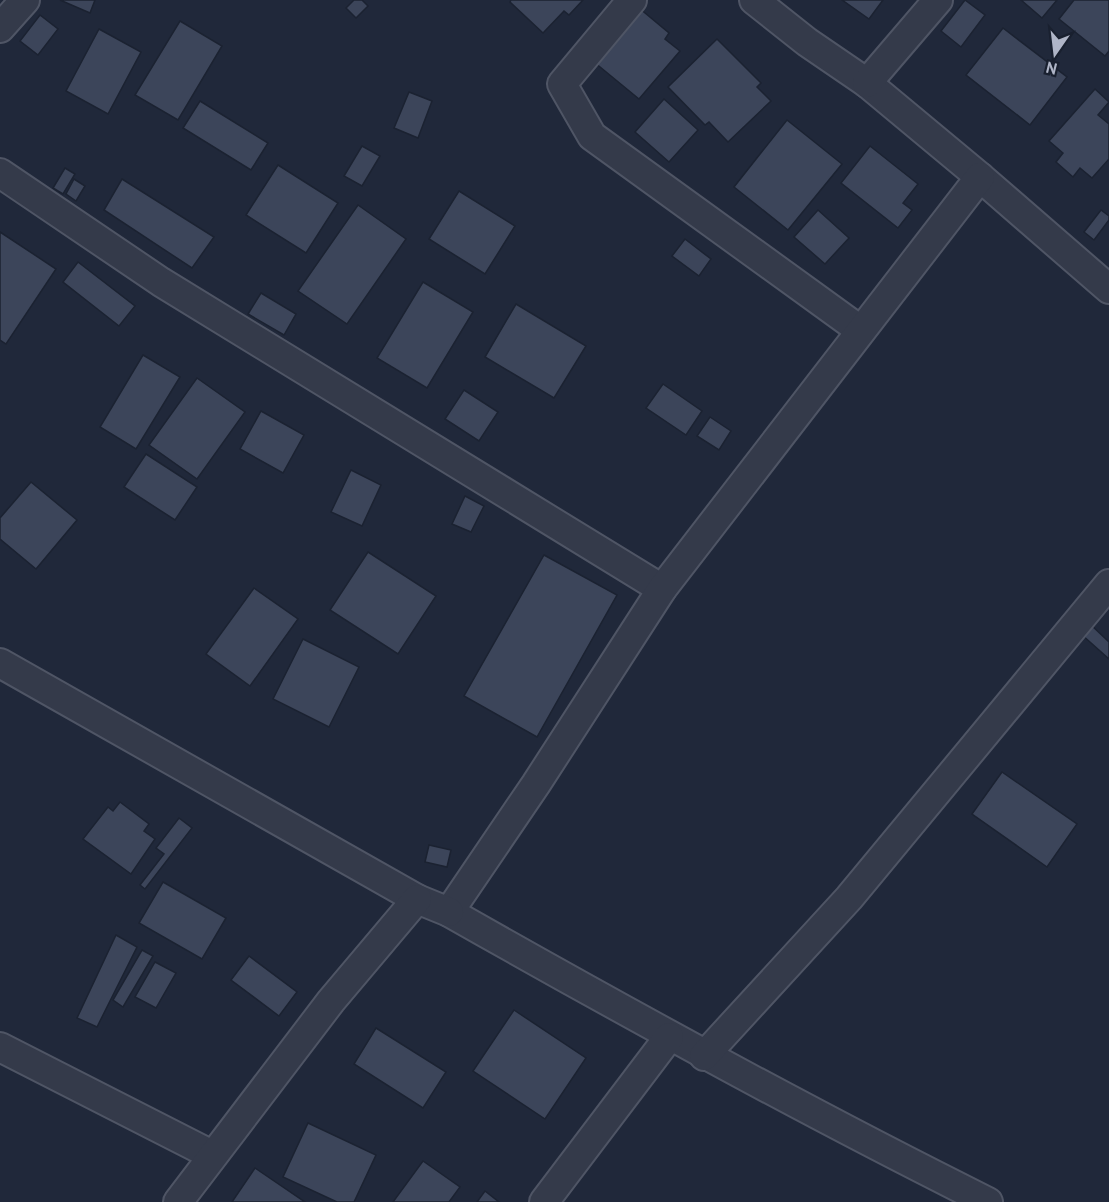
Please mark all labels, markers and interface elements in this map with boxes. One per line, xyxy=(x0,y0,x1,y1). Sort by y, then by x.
north arrow xyxy=(1025,24,1085,84)
text: N xyxy=(1044,58,1059,80)

